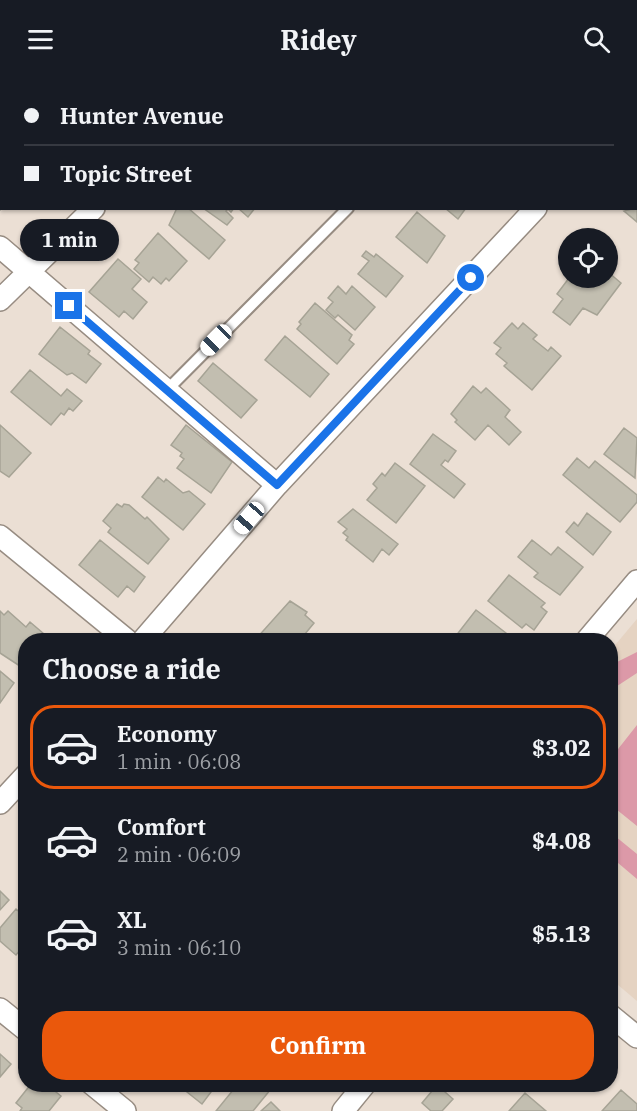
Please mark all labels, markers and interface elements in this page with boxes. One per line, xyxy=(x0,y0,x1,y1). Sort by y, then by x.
text: Ridey xyxy=(280,22,357,57)
icon: menu xyxy=(24,23,57,56)
icon: search xyxy=(580,23,613,56)
text: Hunter Avenue xyxy=(60,101,224,130)
text: Topic Street xyxy=(60,159,192,188)
callout: 1 min xyxy=(20,219,118,261)
text: 1 min xyxy=(42,226,98,253)
map controls xyxy=(558,228,618,288)
button: locate xyxy=(558,228,618,288)
route start xyxy=(457,264,484,291)
route end xyxy=(55,292,82,319)
car xyxy=(197,321,235,359)
car xyxy=(230,499,268,537)
text: Choose a ride xyxy=(42,651,221,686)
text: Economy xyxy=(117,719,217,748)
icon: car xyxy=(45,720,99,774)
text: $3.02 xyxy=(532,733,591,762)
text: 1 min · 06:08 xyxy=(117,748,241,775)
text: Comfort xyxy=(117,812,206,841)
icon: car xyxy=(45,813,99,867)
text: $4.08 xyxy=(532,826,591,855)
text: 2 min · 06:09 xyxy=(117,841,241,868)
text: XL xyxy=(117,905,147,934)
icon: car xyxy=(45,906,99,960)
text: $5.13 xyxy=(532,919,591,948)
text: 3 min · 06:10 xyxy=(117,934,241,961)
button: Confirm xyxy=(42,1011,594,1080)

